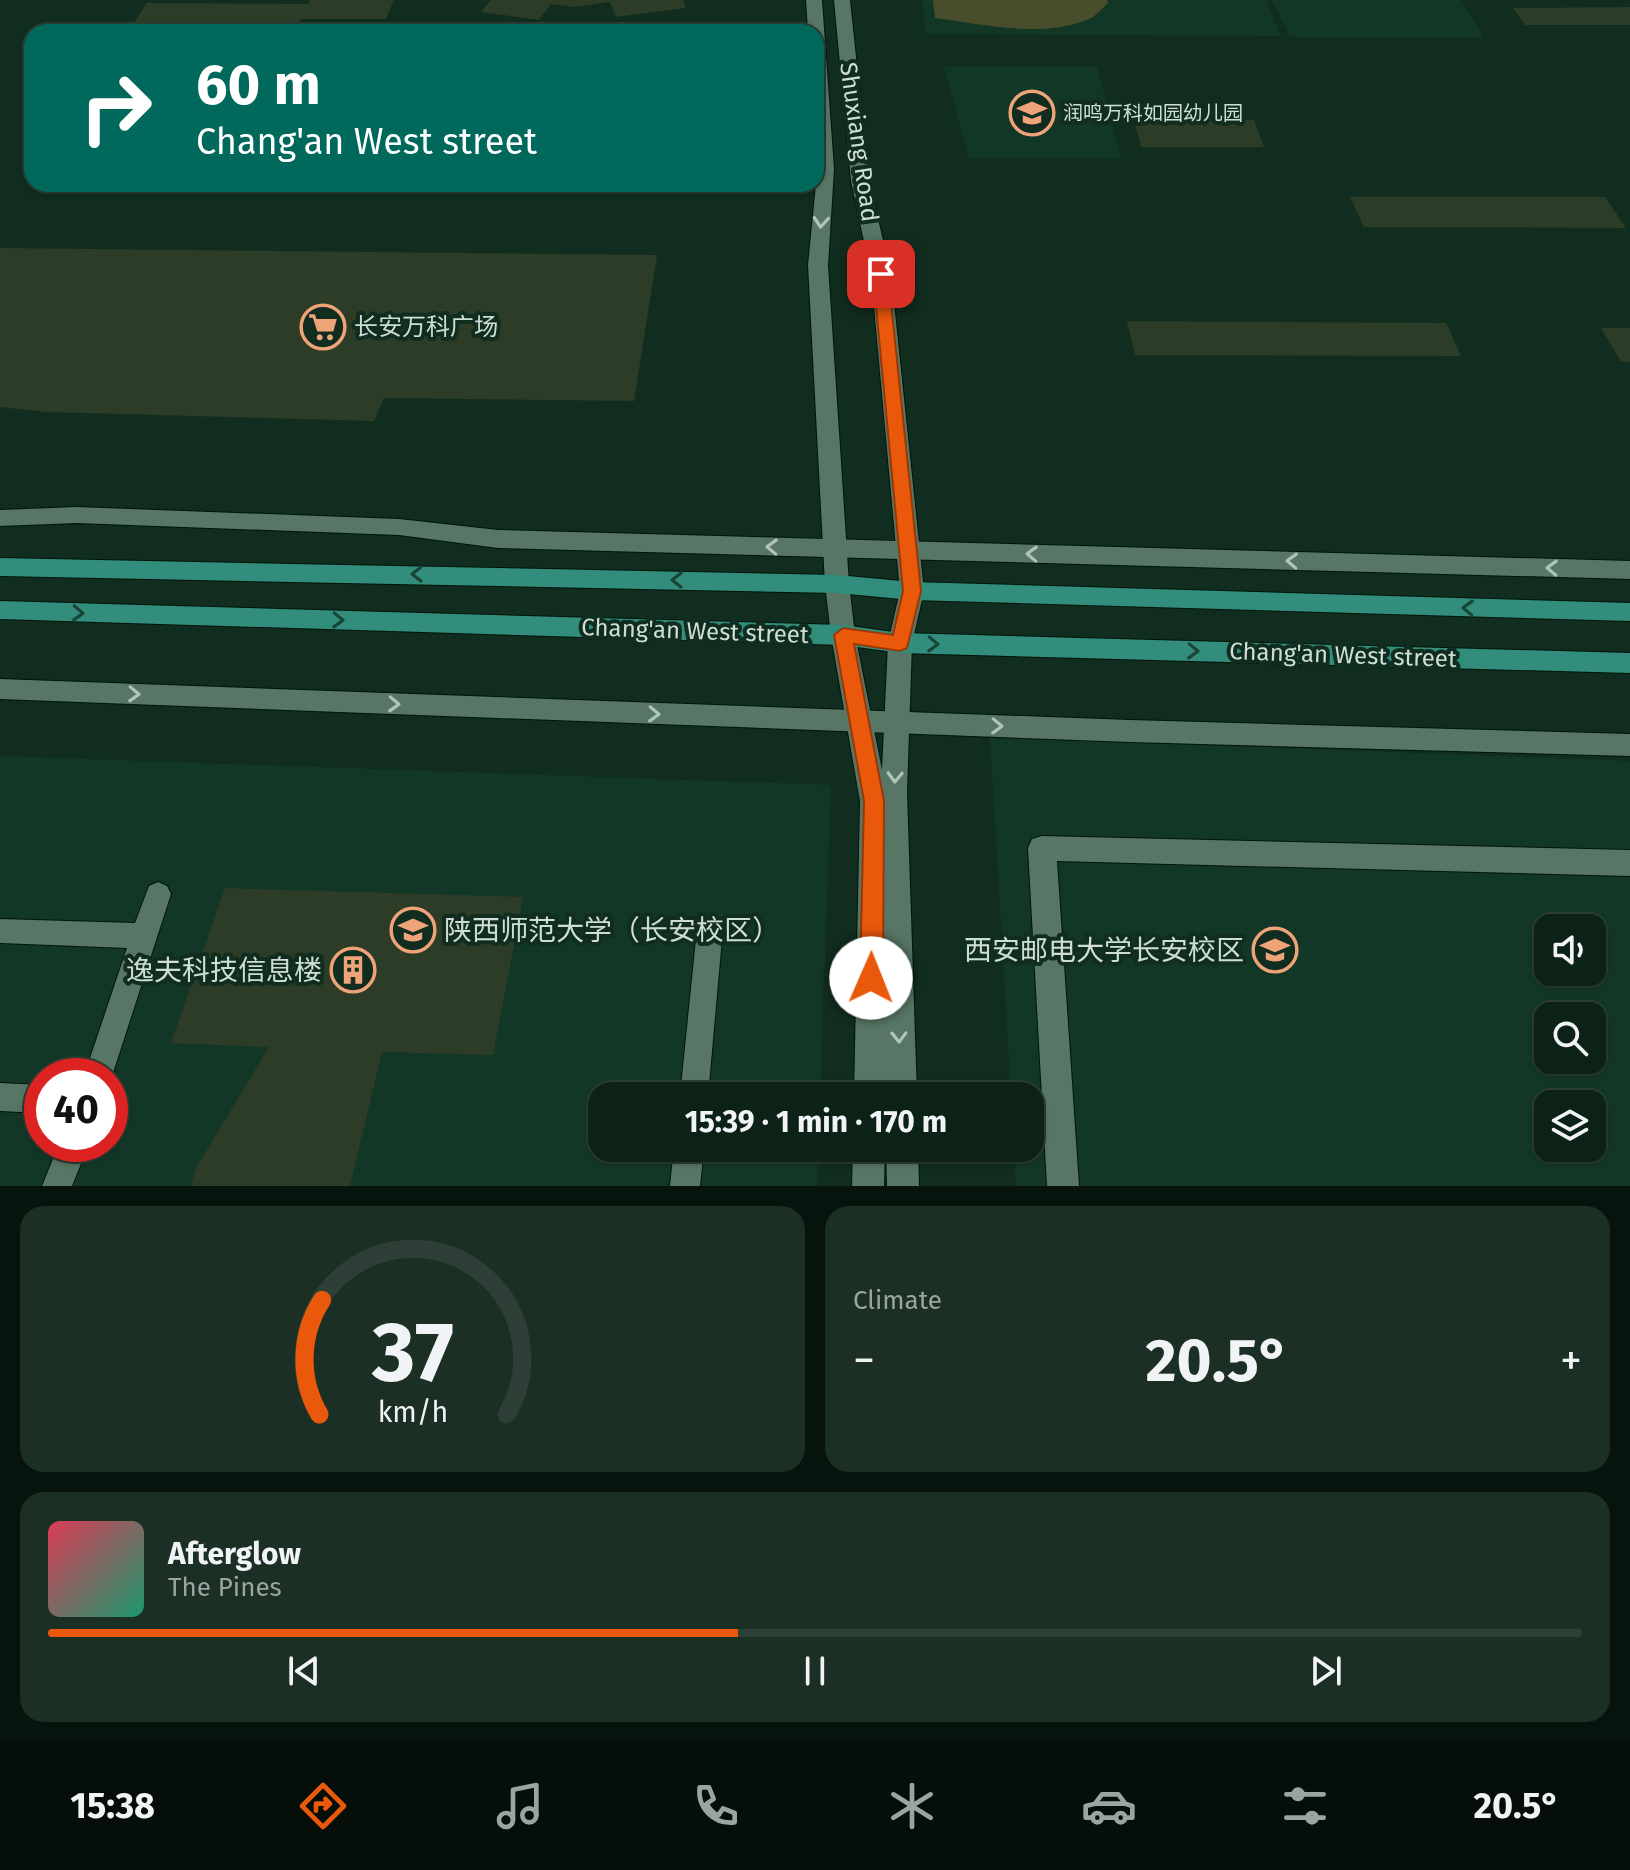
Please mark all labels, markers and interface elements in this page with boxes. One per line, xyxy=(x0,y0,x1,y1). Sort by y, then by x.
text: 60 m xyxy=(196,52,321,119)
icon: right xyxy=(64,56,168,160)
street label: Shuxiang Road xyxy=(834,60,884,224)
school or university icon: 润鸣万科如园幼儿园 xyxy=(1008,89,1056,137)
place label: 润鸣万科如园幼儿园 xyxy=(1063,101,1243,125)
text: Chang'an West street xyxy=(196,120,537,164)
one-way arrow xyxy=(813,216,830,229)
pin xyxy=(847,240,915,308)
icon: arrive xyxy=(859,252,903,296)
supermarket icon: 长安万科广场 xyxy=(299,303,347,351)
place label: 长安万科广场 xyxy=(354,313,498,341)
one-way arrow xyxy=(765,539,778,556)
one-way arrow xyxy=(1025,545,1038,563)
one-way arrow xyxy=(1285,552,1298,569)
one-way arrow xyxy=(1545,559,1558,576)
one-way arrow xyxy=(410,565,423,582)
one-way arrow xyxy=(670,572,683,589)
one-way arrow xyxy=(1461,599,1474,616)
one-way arrow xyxy=(72,604,85,621)
one-way arrow xyxy=(332,612,345,629)
street label: Chang'an West street xyxy=(581,613,809,649)
one-way arrow xyxy=(927,635,940,653)
street label: Chang'an West street xyxy=(1229,637,1457,673)
one-way arrow xyxy=(1187,643,1200,660)
one-way arrow xyxy=(128,686,141,703)
one-way arrow xyxy=(388,695,401,712)
one-way arrow xyxy=(648,705,661,722)
one-way arrow xyxy=(991,718,1004,735)
one-way arrow xyxy=(886,771,903,784)
school or university icon: 陕西师范大学（长安校区） xyxy=(389,906,437,954)
place label: 陕西师范大学（长安校区） xyxy=(444,914,780,947)
map controls xyxy=(1534,914,1606,1162)
button: sound xyxy=(1534,914,1606,986)
school or university icon: 西安邮电大学长安校区 xyxy=(1251,926,1299,974)
place label: 西安邮电大学长安校区 xyxy=(964,934,1244,967)
position arrow xyxy=(829,936,913,1020)
building icon: 逸夫科技信息楼 xyxy=(329,946,377,994)
place label: 逸夫科技信息楼 xyxy=(126,954,322,987)
button: search xyxy=(1534,1002,1606,1074)
one-way arrow xyxy=(891,1031,908,1044)
speed limit sign: 40 xyxy=(24,1058,128,1162)
button: layers xyxy=(1534,1090,1606,1162)
text: 15:39 · 1 min · 170 m xyxy=(685,1104,947,1140)
text: Climate xyxy=(853,1285,942,1316)
text: 37 xyxy=(371,1303,453,1403)
text: 20.5° xyxy=(1146,1325,1289,1397)
text: − xyxy=(853,1334,875,1387)
text: + xyxy=(1560,1334,1582,1387)
text: km/h xyxy=(377,1395,448,1430)
text: Afterglow xyxy=(168,1536,301,1572)
text: The Pines xyxy=(168,1572,282,1603)
icon: previous xyxy=(282,1649,326,1693)
icon: pause xyxy=(793,1649,837,1693)
icon: next xyxy=(1304,1649,1348,1693)
icon: directions xyxy=(295,1778,351,1834)
icon: music xyxy=(492,1778,548,1834)
icon: phone xyxy=(688,1778,744,1834)
icon: climate xyxy=(884,1778,940,1834)
icon: car xyxy=(1081,1778,1137,1834)
icon: filters xyxy=(1277,1778,1333,1834)
text: 15:38 xyxy=(70,1784,155,1828)
text: 20.5° xyxy=(1473,1784,1560,1828)

